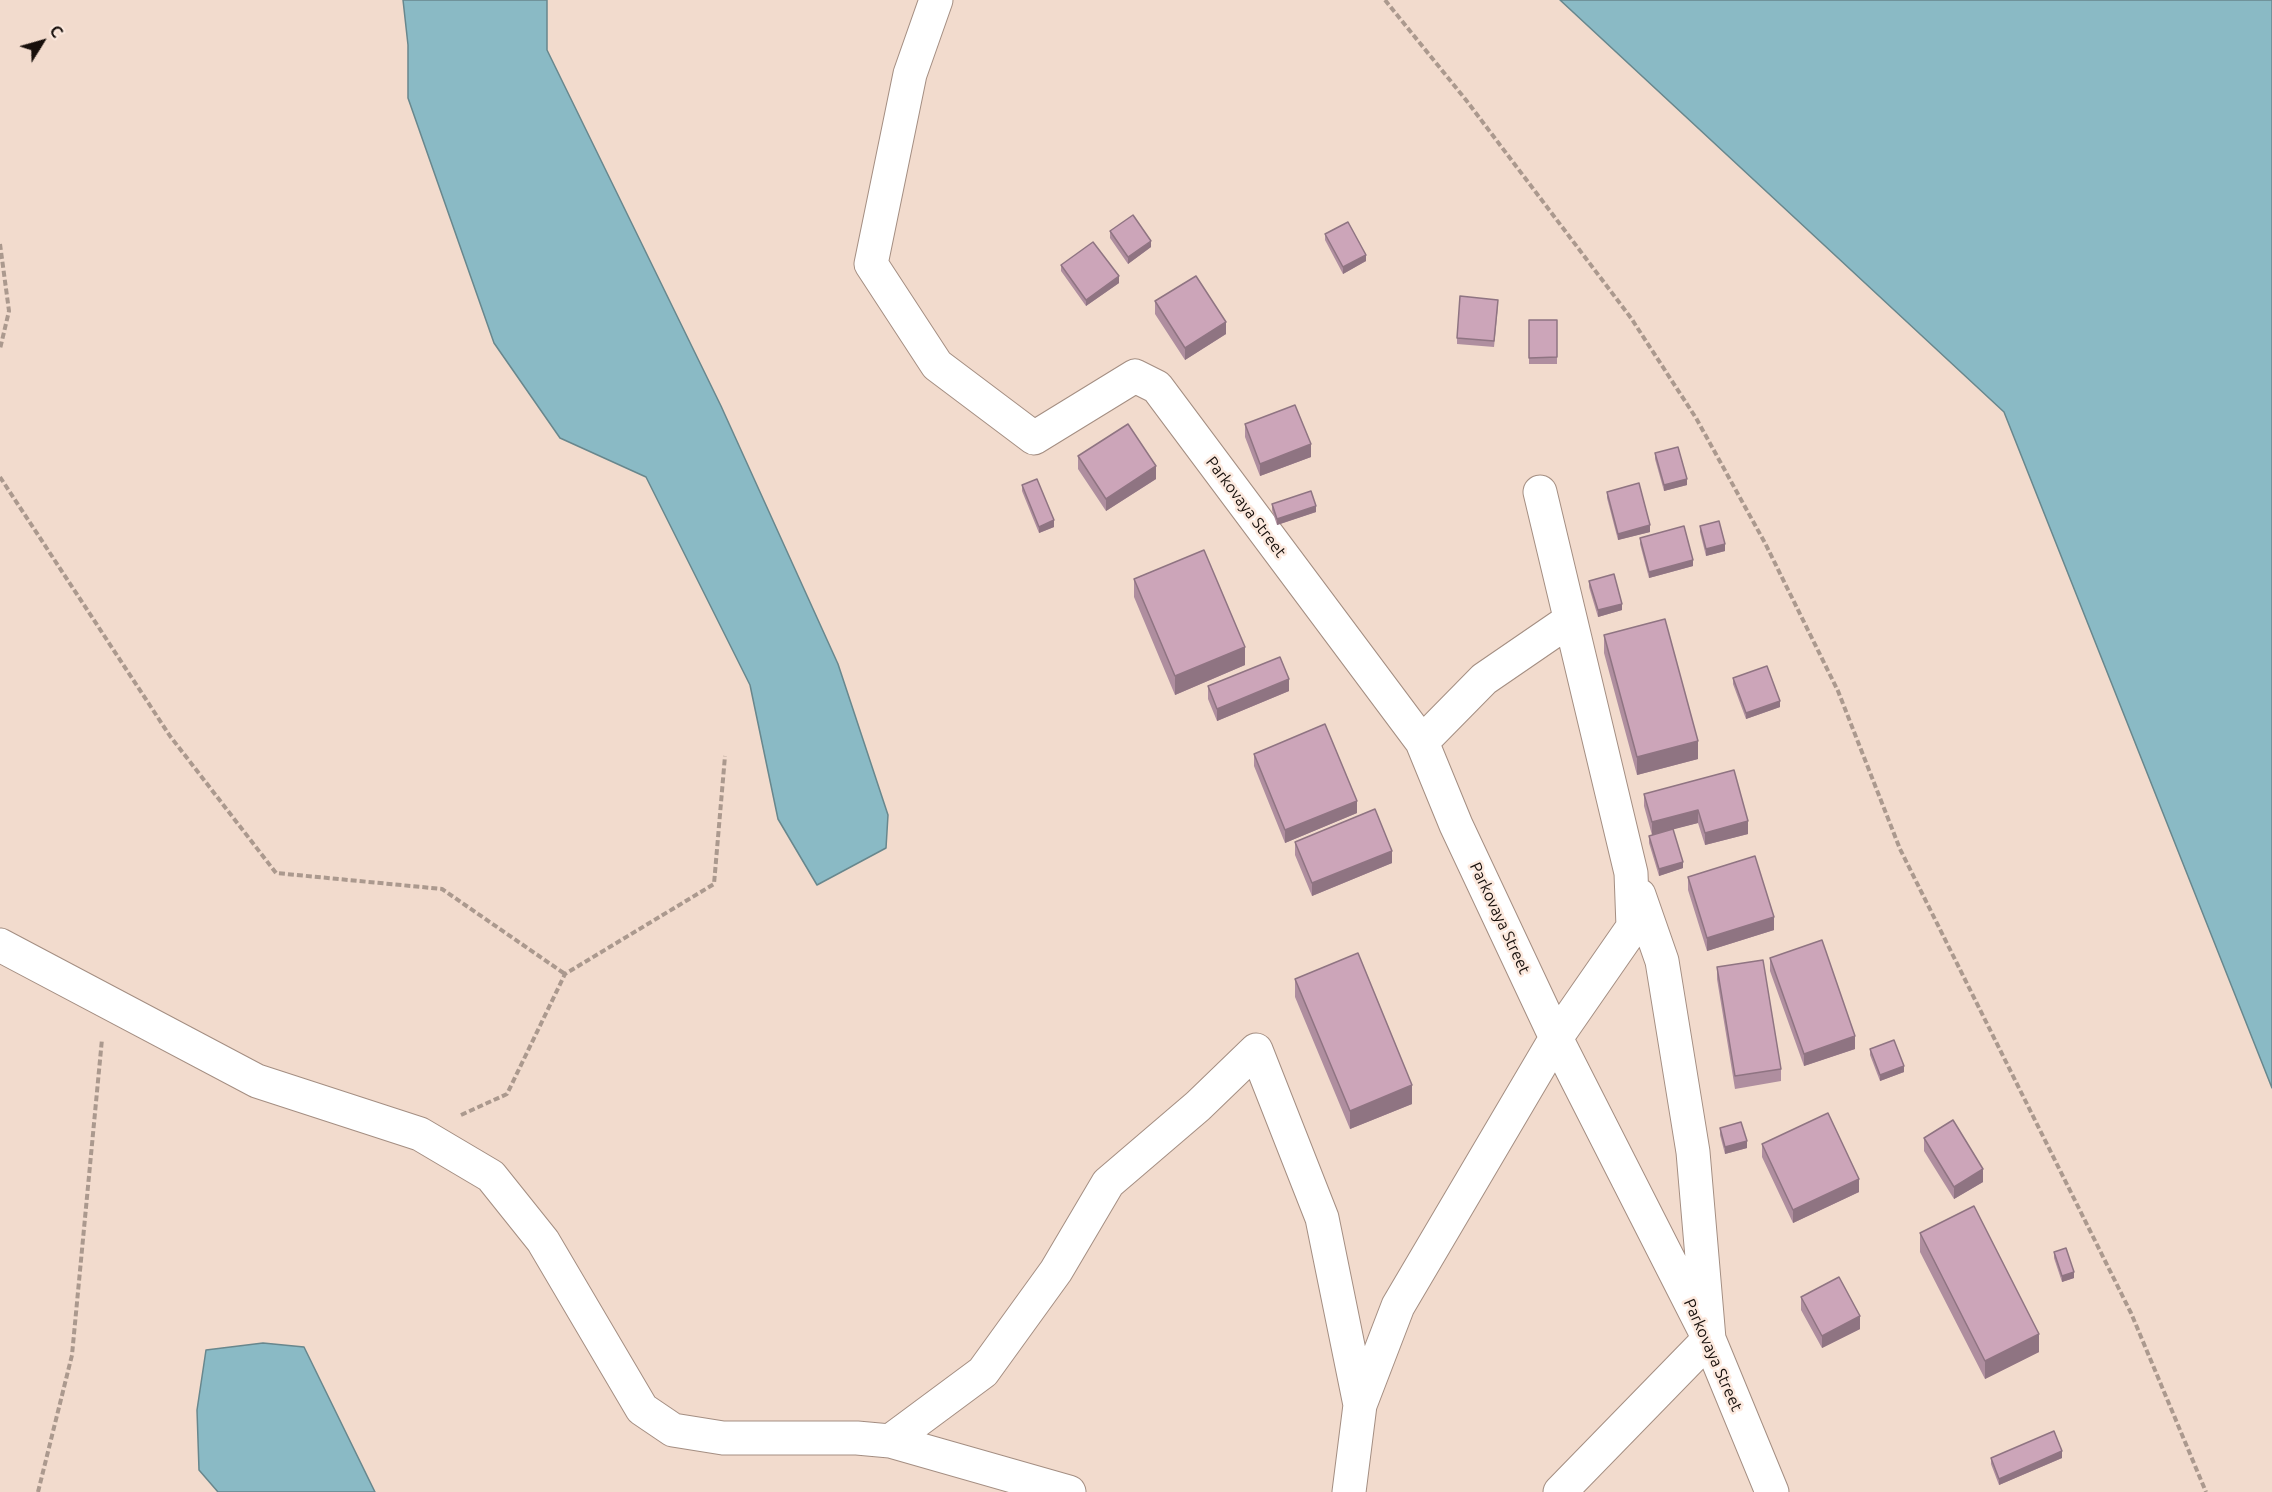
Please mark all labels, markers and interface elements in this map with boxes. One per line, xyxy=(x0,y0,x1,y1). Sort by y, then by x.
north arrow xyxy=(12,12,72,72)
text: С xyxy=(46,22,67,41)
street label: Parkovaya Street xyxy=(1202,453,1290,561)
street label: Parkovaya Street xyxy=(1466,859,1534,977)
street label: Parkovaya Street xyxy=(1680,1296,1746,1414)

